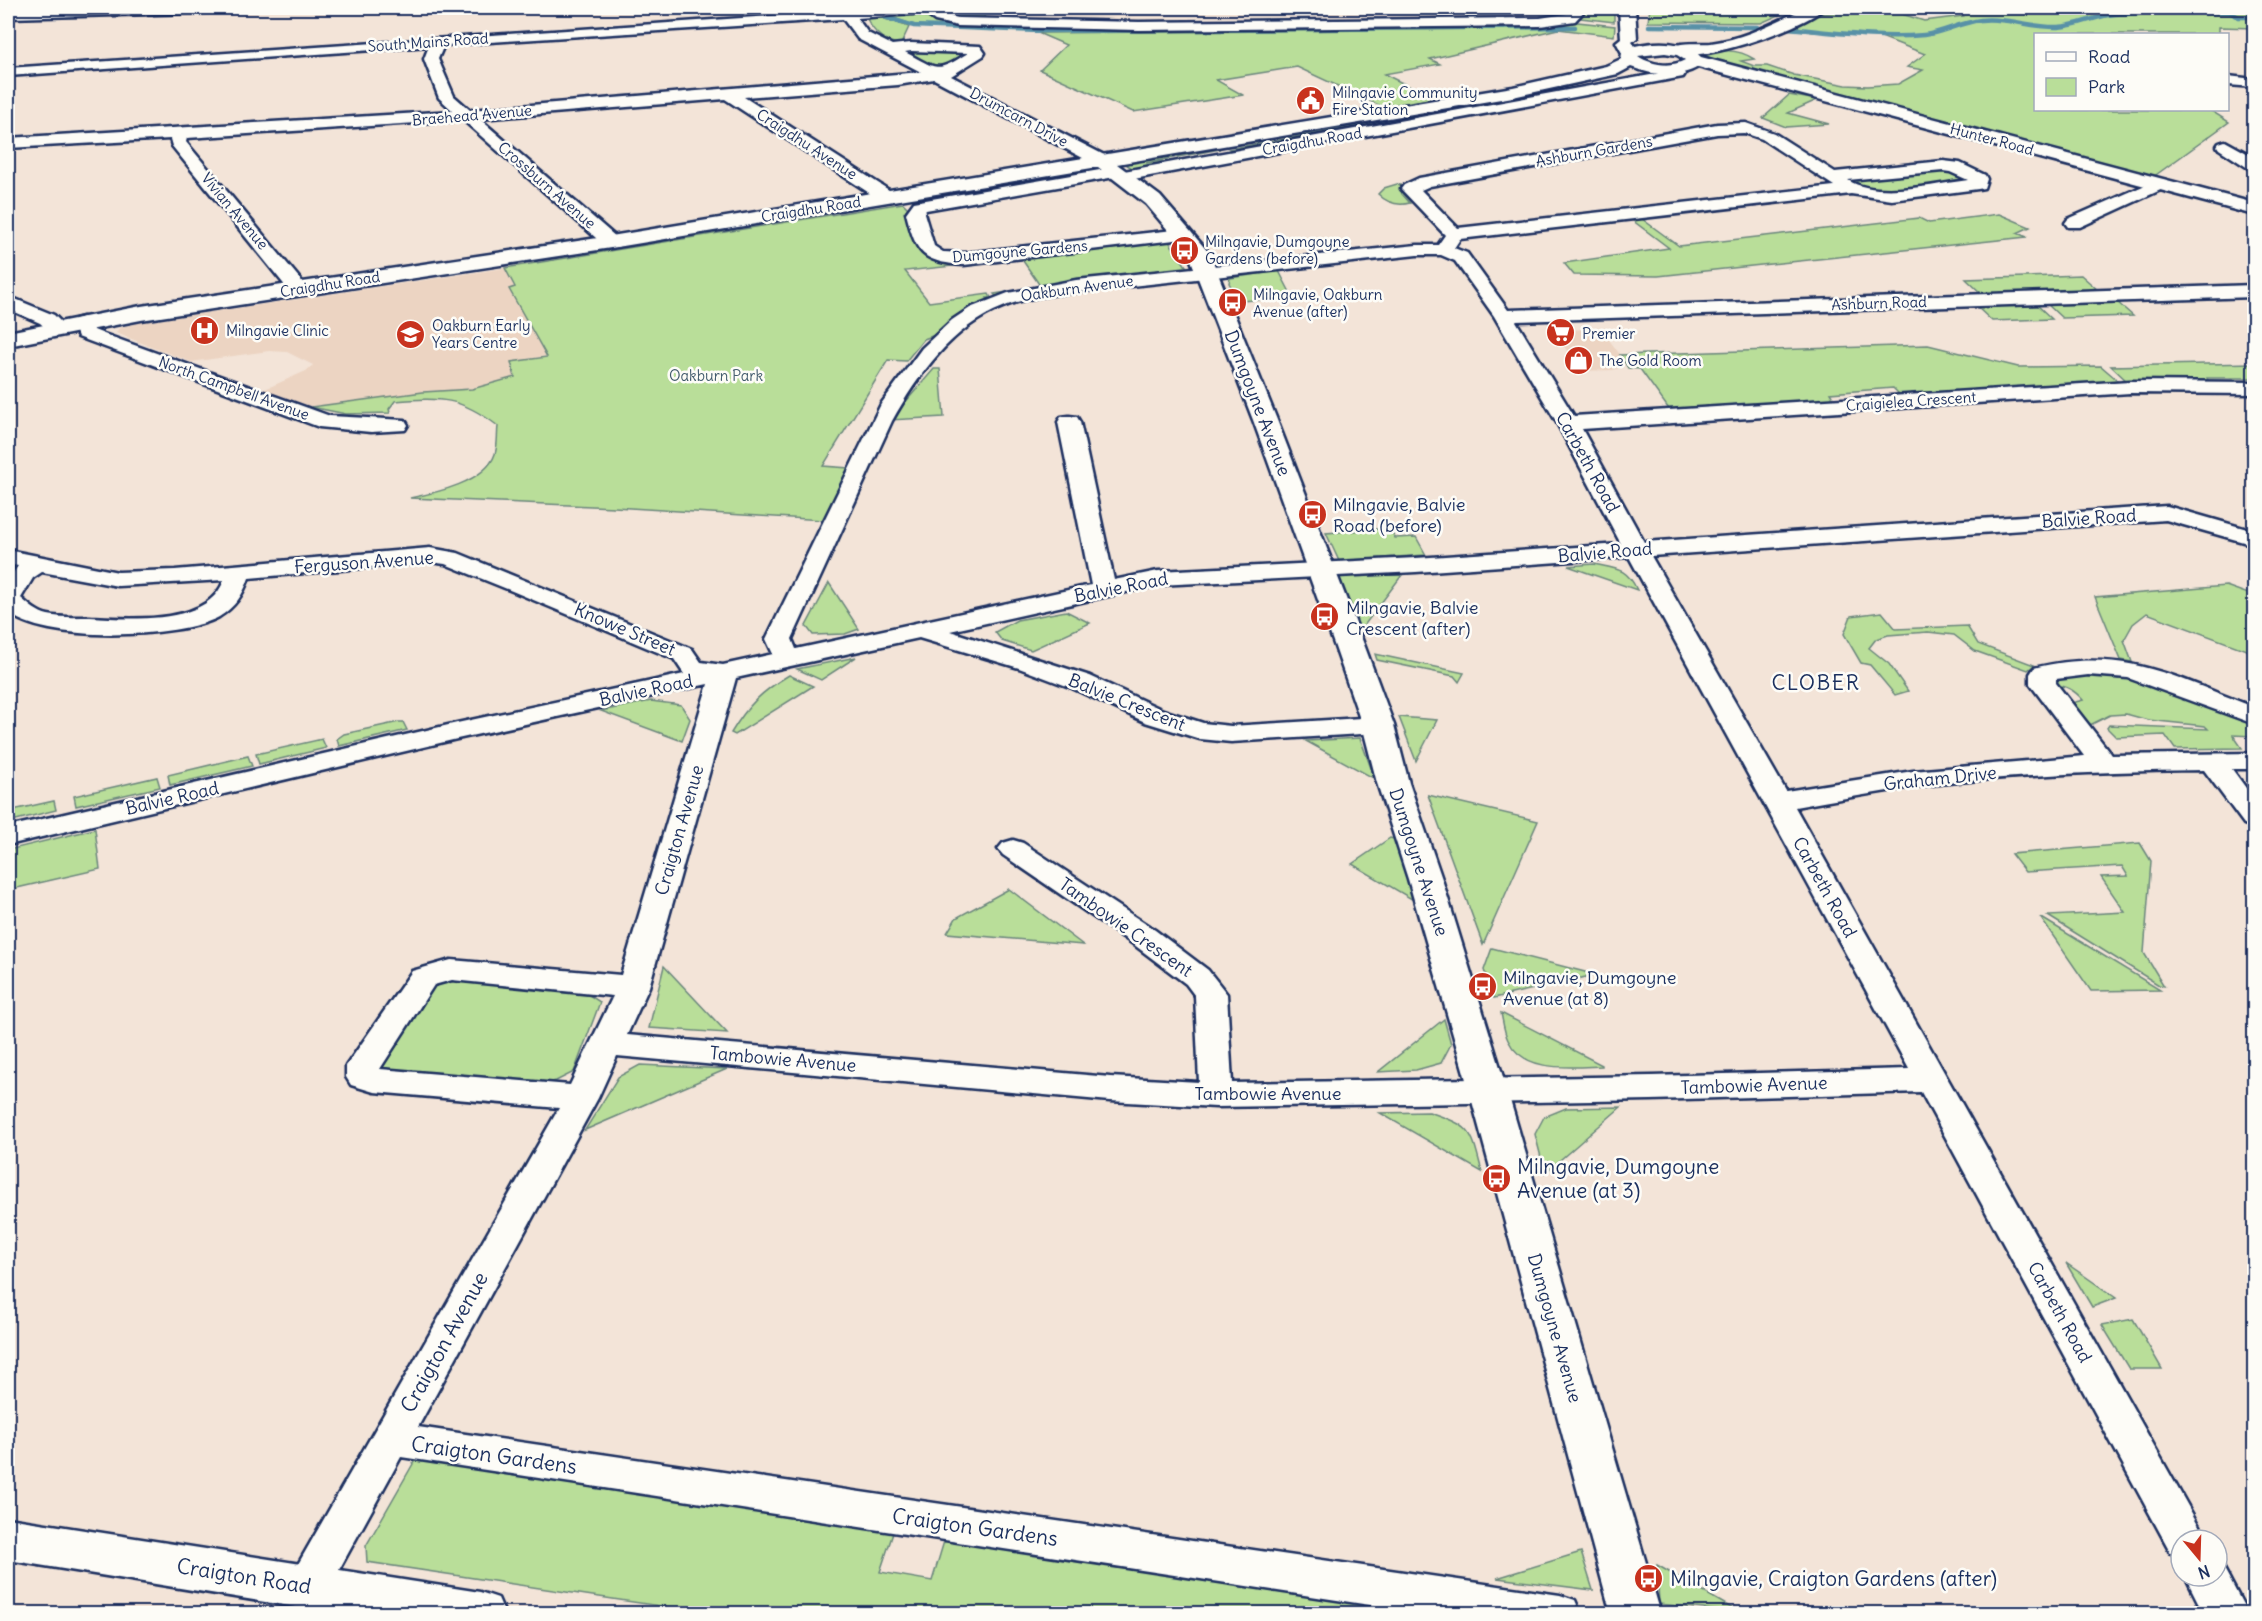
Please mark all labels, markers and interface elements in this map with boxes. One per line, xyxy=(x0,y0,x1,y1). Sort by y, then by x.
street label: South Mains Road xyxy=(367,28,489,56)
legend xyxy=(2034,33,2229,111)
text: Road xyxy=(2088,45,2131,68)
text: Park xyxy=(2088,75,2125,98)
street label: Drumcarn Drive xyxy=(967,83,1071,151)
place label: Milngavie Community Fire Station xyxy=(1332,83,1478,119)
public building icon: Milngavie Community Fire Station xyxy=(1295,85,1327,117)
street label: Braehead Avenue xyxy=(411,100,533,130)
street label: Craigdhu Avenue xyxy=(753,104,861,184)
street label: Hunter Road xyxy=(1948,119,2036,159)
street label: Craigdhu Road xyxy=(1261,123,1364,159)
street label: Ashburn Gardens xyxy=(1534,131,1654,171)
street label: Crossburn Avenue xyxy=(494,137,600,233)
street label: Vivian Avenue xyxy=(197,169,273,253)
street label: Craigdhu Road xyxy=(760,192,863,226)
place label: Milngavie, Dumgoyne Gardens (before) xyxy=(1205,232,1350,268)
bus stop icon: Milngavie, Dumgoyne Gardens (before) xyxy=(1168,234,1200,266)
street label: Dumgoyne Gardens xyxy=(951,236,1089,266)
street label: Craigdhu Road xyxy=(279,267,382,301)
street label: Oakburn Avenue xyxy=(1019,271,1135,305)
place label: Milngavie, Oakburn Avenue (after) xyxy=(1253,285,1383,321)
bus stop icon: Milngavie, Oakburn Avenue (after) xyxy=(1216,287,1248,319)
street label: Ashburn Road xyxy=(1831,292,1927,314)
hospital icon: Milngavie Clinic xyxy=(189,314,221,346)
place label: Oakburn Early Years Centre xyxy=(432,316,530,352)
supermarket icon: Premier xyxy=(1545,317,1577,349)
school or university icon: Oakburn Early Years Centre xyxy=(395,318,427,350)
place label: Milngavie Clinic xyxy=(226,321,329,340)
place label: Premier xyxy=(1582,324,1636,343)
street label: Dumgoyne Avenue xyxy=(1220,327,1296,479)
shop icon: The Gold Room xyxy=(1562,344,1594,376)
place label: The Gold Room xyxy=(1599,351,1702,370)
street label: North Campbell Avenue xyxy=(156,352,312,424)
park label: Oakburn Park xyxy=(669,366,763,385)
street label: Craigielea Crescent xyxy=(1845,387,1977,415)
street label: Carbeth Road xyxy=(1551,407,1625,517)
place label: Milngavie, Balvie Road (before) xyxy=(1333,493,1465,537)
bus stop icon: Milngavie, Balvie Road (before) xyxy=(1296,498,1328,530)
street label: Balvie Road xyxy=(2041,503,2138,533)
street label: Balvie Road xyxy=(1557,536,1654,568)
street label: Ferguson Avenue xyxy=(293,546,435,578)
street label: Balvie Road xyxy=(1072,567,1170,607)
place label: Milngavie, Balvie Crescent (after) xyxy=(1346,596,1478,640)
street label: Knowe Street xyxy=(571,597,679,661)
bus stop icon: Milngavie, Balvie Crescent (after) xyxy=(1309,601,1341,633)
street label: Balvie Crescent xyxy=(1065,668,1189,736)
street label: Balvie Road xyxy=(597,669,695,711)
district label: CLOBER xyxy=(1771,669,1861,696)
street label: Graham Drive xyxy=(1882,761,1998,795)
street label: Craigton Avenue xyxy=(649,762,709,898)
street label: Balvie Road xyxy=(123,776,221,820)
street label: Dumgoyne Avenue xyxy=(1384,785,1454,939)
street label: Carbeth Road xyxy=(1788,832,1862,942)
street label: Tambowie Crescent xyxy=(1055,872,1197,982)
place label: Milngavie, Dumgoyne Avenue (at 8) xyxy=(1503,966,1676,1010)
bus stop icon: Milngavie, Dumgoyne Avenue (at 8) xyxy=(1466,971,1498,1003)
street label: Tambowie Avenue xyxy=(709,1041,857,1077)
street label: Tambowie Avenue xyxy=(1680,1071,1828,1099)
street label: Tambowie Avenue xyxy=(1195,1082,1341,1105)
place label: Milngavie, Dumgoyne Avenue (at 3) xyxy=(1517,1153,1719,1204)
bus stop icon: Milngavie, Dumgoyne Avenue (at 3) xyxy=(1480,1162,1512,1194)
street label: Dumgoyne Avenue xyxy=(1523,1251,1587,1405)
street label: Carbeth Road xyxy=(2023,1257,2097,1367)
street label: Craigton Avenue xyxy=(394,1267,494,1417)
street label: Craigton Gardens xyxy=(409,1430,579,1480)
street label: Craigton Gardens xyxy=(890,1502,1060,1552)
north arrow xyxy=(2169,1528,2229,1588)
street label: Craigton Road xyxy=(175,1552,313,1600)
text: N xyxy=(2195,1561,2212,1583)
bus stop icon: Milngavie, Craigton Gardens (after) xyxy=(1633,1562,1665,1594)
place label: Milngavie, Craigton Gardens (after) xyxy=(1670,1565,1997,1592)

